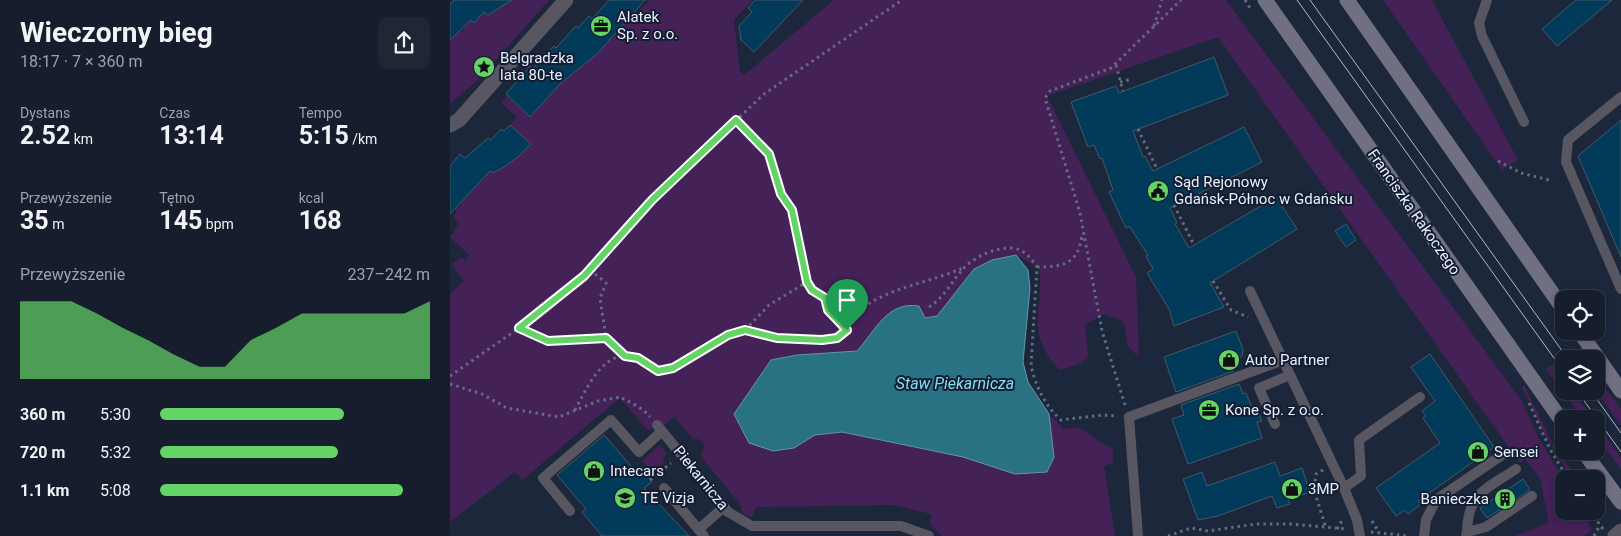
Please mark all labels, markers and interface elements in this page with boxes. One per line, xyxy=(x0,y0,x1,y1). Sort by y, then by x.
place label: Alatek Sp. z o.o. xyxy=(617,8,678,43)
office icon: Alatek Sp. z o.o. xyxy=(589,14,613,38)
text: Wieczorny bieg xyxy=(20,16,213,49)
button: share xyxy=(378,17,430,69)
place label: Belgradzka lata 80-te xyxy=(500,49,574,84)
text: 18:17 · 7 × 360 m xyxy=(20,52,142,71)
place icon: Belgradzka lata 80-te xyxy=(472,55,496,79)
text: Dystans xyxy=(20,105,70,121)
text: Czas xyxy=(159,105,190,121)
text: Tempo xyxy=(299,105,342,121)
text: 2.52 xyxy=(20,121,70,150)
text: 13:14 xyxy=(159,121,224,150)
text: 5:15 xyxy=(299,121,349,150)
text: km xyxy=(70,131,93,147)
text: /km xyxy=(349,131,377,147)
street label: Franciszka Rakoczego xyxy=(1364,146,1464,278)
place label: Sąd Rejonowy Gdańsk-Północ w Gdańsku xyxy=(1174,173,1353,208)
public building icon: Sąd Rejonowy Gdańsk-Północ w Gdańsku xyxy=(1146,179,1170,203)
text: Przewyższenie xyxy=(20,190,112,206)
text: Tętno xyxy=(159,190,195,206)
text: kcal xyxy=(299,190,324,206)
text: 35 xyxy=(20,206,49,235)
text: 145 xyxy=(159,206,202,235)
text: 168 xyxy=(299,206,342,235)
text: m xyxy=(49,216,64,232)
text: bpm xyxy=(202,216,234,232)
text: Przewyższenie xyxy=(20,265,125,284)
text: 237–242 m xyxy=(348,265,430,284)
pin xyxy=(826,279,868,330)
icon: arrive xyxy=(833,286,861,314)
map controls xyxy=(1555,290,1605,520)
button: locate xyxy=(1555,290,1605,340)
shop icon: Auto Partner xyxy=(1217,348,1241,372)
button: layers xyxy=(1555,350,1605,400)
place label: Auto Partner xyxy=(1245,351,1329,369)
water label: Staw Piekarnicza xyxy=(896,374,1014,393)
office icon: Kone Sp. z o.o. xyxy=(1197,398,1221,422)
place label: Kone Sp. z o.o. xyxy=(1225,401,1324,419)
text: 360 m xyxy=(20,405,65,424)
text: 5:30 xyxy=(100,405,131,424)
button: + xyxy=(1555,410,1605,460)
shop icon: Sensei xyxy=(1466,440,1490,464)
street label: Piekarnicza xyxy=(670,442,732,514)
text: 720 m xyxy=(20,443,65,462)
text: 5:32 xyxy=(100,443,131,462)
place label: Sensei xyxy=(1494,443,1539,461)
shop icon: Intecars xyxy=(582,459,606,483)
place label: Intecars xyxy=(610,462,664,480)
button: − xyxy=(1555,470,1605,520)
shop icon: 3MP xyxy=(1280,477,1304,501)
place label: 3MP xyxy=(1308,480,1339,498)
text: 1.1 km xyxy=(20,481,69,500)
text: 5:08 xyxy=(100,481,131,500)
school or university icon: TE Vizja xyxy=(613,486,637,510)
building icon: Banieczka xyxy=(1493,487,1517,511)
place label: TE Vizja xyxy=(641,489,695,507)
place label: Banieczka xyxy=(1421,490,1489,508)

